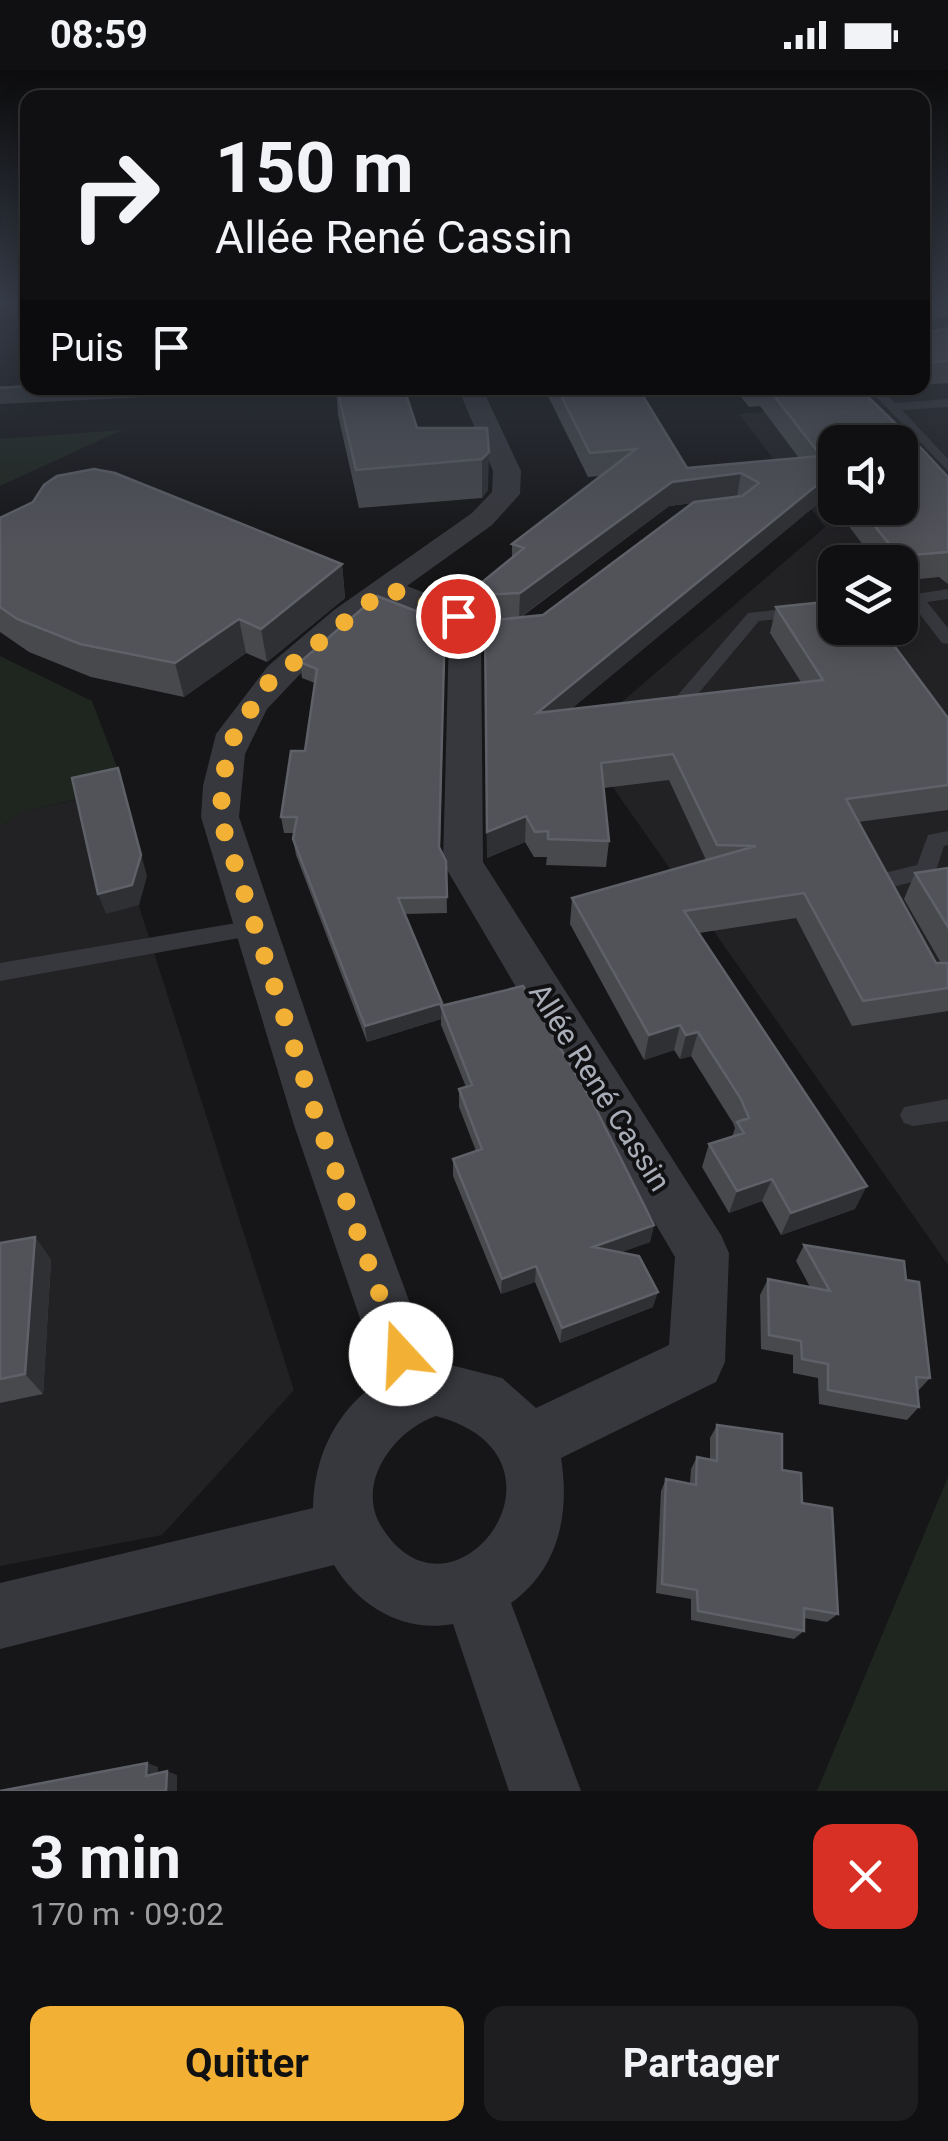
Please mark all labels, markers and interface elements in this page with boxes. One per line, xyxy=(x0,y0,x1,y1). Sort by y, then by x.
text: 08:59 xyxy=(50,13,148,57)
text: 150 m xyxy=(215,127,414,209)
icon: right xyxy=(50,130,180,260)
text: Allée René Cassin xyxy=(215,211,573,264)
icon: arrive xyxy=(144,320,199,375)
text: Puis xyxy=(50,326,124,370)
map controls xyxy=(818,425,918,645)
button: sound xyxy=(818,425,918,525)
button: layers xyxy=(818,545,918,645)
pin xyxy=(416,574,501,659)
icon: arrive xyxy=(431,589,486,644)
street label: Allée René Cassin xyxy=(522,977,678,1197)
position arrow xyxy=(349,1302,453,1406)
text: 3 min xyxy=(30,1822,181,1893)
button: close xyxy=(813,1824,918,1929)
text: 170 m · 09:02 xyxy=(30,1895,224,1933)
button: Quitter xyxy=(30,2006,464,2121)
button: Partager xyxy=(484,2006,918,2121)

